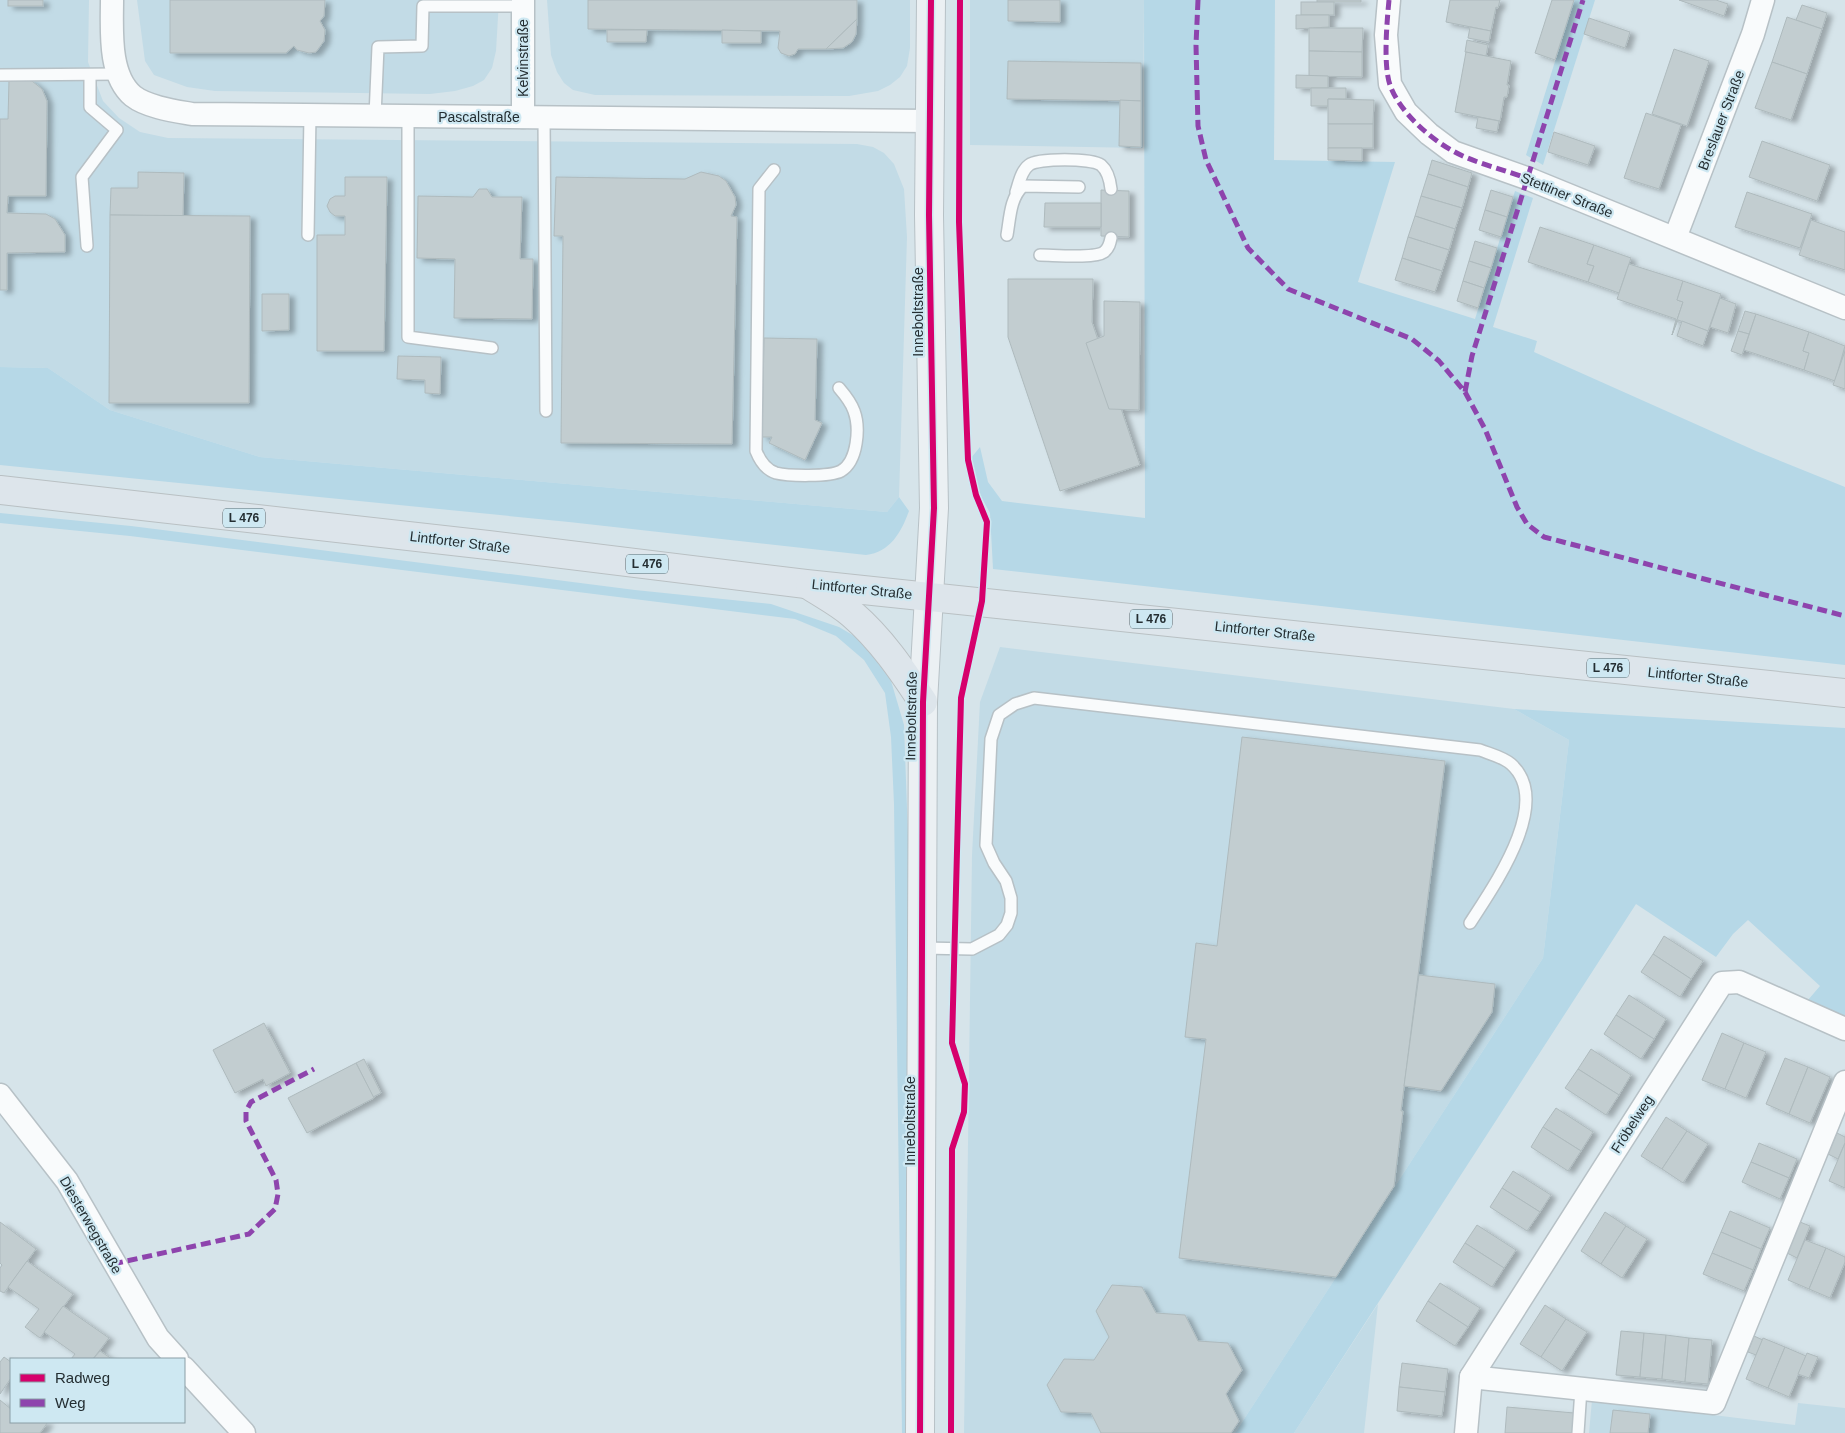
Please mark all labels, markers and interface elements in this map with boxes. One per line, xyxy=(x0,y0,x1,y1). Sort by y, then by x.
street label: Kelvinstraße xyxy=(515,19,531,97)
street label: Breslauer Straße xyxy=(1695,68,1748,172)
street label: Pascalstraße xyxy=(438,109,520,125)
street label: Stettiner Straße xyxy=(1519,169,1616,221)
street label: Inneboltstraße xyxy=(910,267,926,357)
road number: L 476 xyxy=(223,508,265,528)
street label: Lintforter Straße xyxy=(409,528,511,556)
road number: L 476 xyxy=(626,554,668,574)
street label: Lintforter Straße xyxy=(811,576,913,602)
road number: L 476 xyxy=(1130,610,1172,628)
street label: Lintforter Straße xyxy=(1214,618,1316,644)
road number: L 476 xyxy=(1587,658,1629,678)
street label: Lintforter Straße xyxy=(1647,664,1749,690)
street label: Inneboltstraße xyxy=(902,671,920,761)
street label: Inneboltstraße xyxy=(902,1076,918,1166)
street label: Fröbelweg xyxy=(1607,1092,1657,1156)
street label: Diesterwegstraße xyxy=(57,1173,125,1277)
legend xyxy=(10,1358,185,1423)
text: Radweg xyxy=(55,1369,110,1386)
text: Weg xyxy=(55,1394,86,1411)

